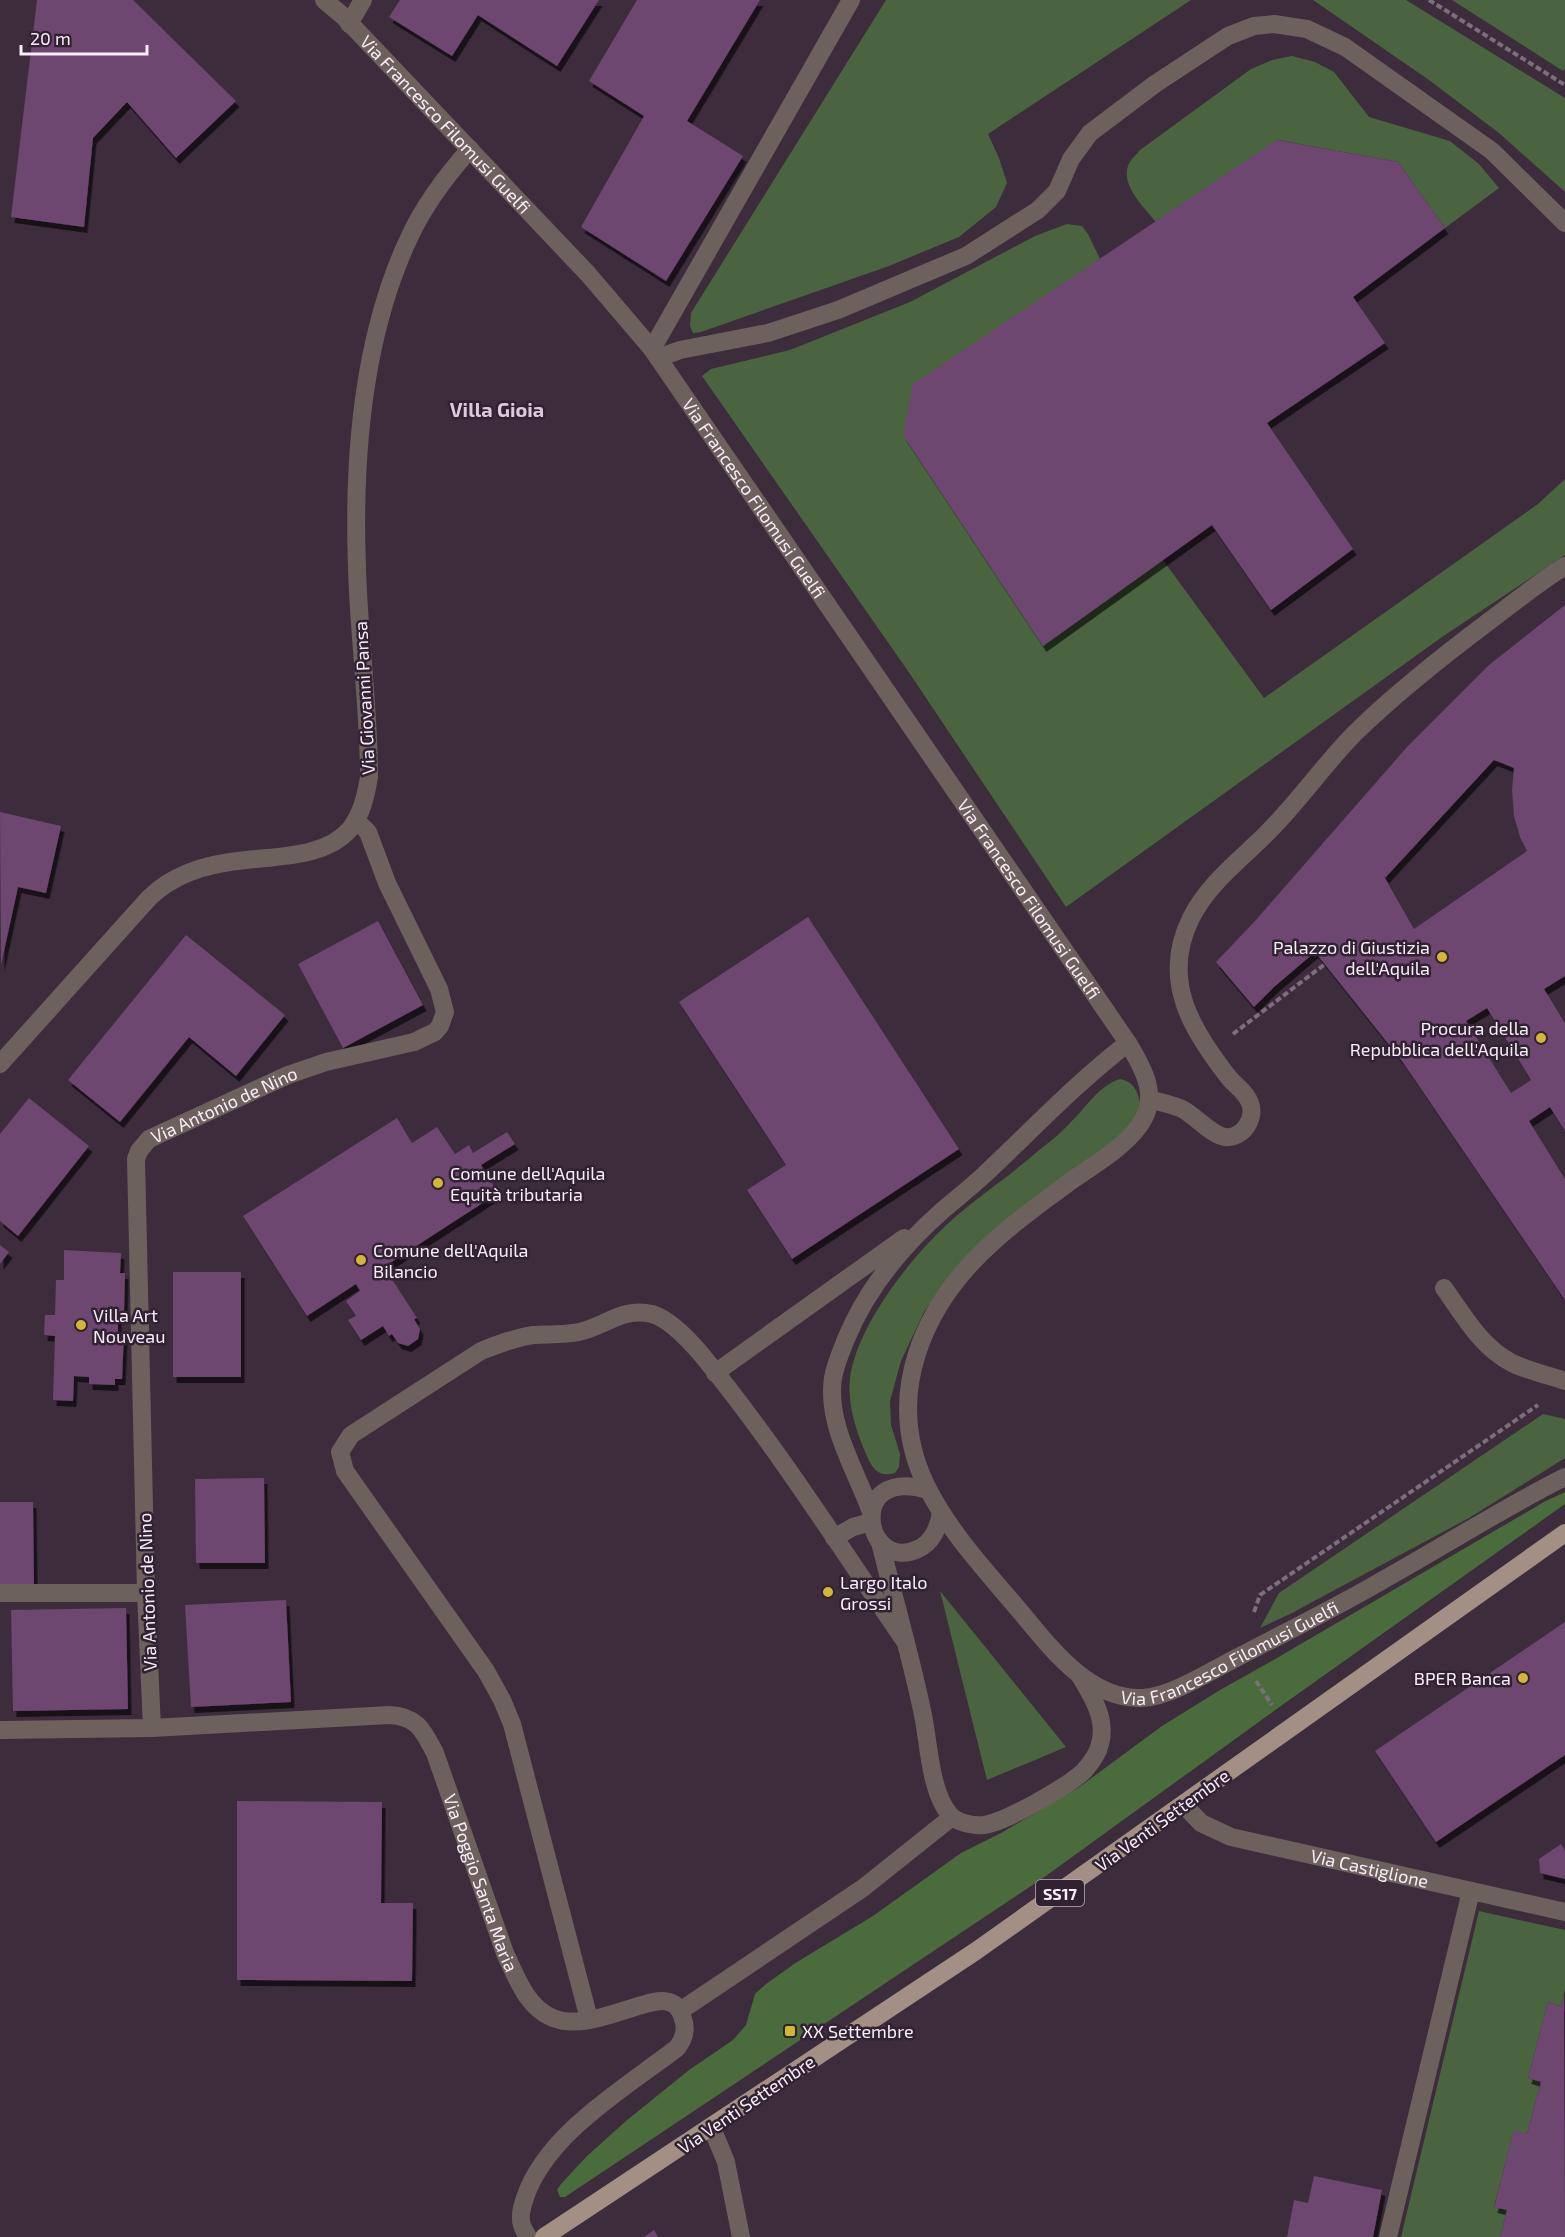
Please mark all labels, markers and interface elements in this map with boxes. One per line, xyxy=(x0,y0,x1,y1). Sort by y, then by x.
scale bar xyxy=(21,18,147,56)
text: 20 m xyxy=(30,27,71,49)
street label: Via Francesco Filomusi Guelfi xyxy=(356,30,536,218)
street label: Via Francesco Filomusi Guelfi xyxy=(678,394,831,602)
district label: Villa Gioia xyxy=(450,397,544,421)
street label: Via Giovanni Pansa xyxy=(349,621,379,775)
street label: Via Francesco Filomusi Guelfi xyxy=(953,795,1105,1003)
place label: Palazzo di Giustizia dell'Aquila xyxy=(1273,936,1430,979)
marker: Palazzo di Giustizia dell'Aquila xyxy=(1435,950,1449,964)
place label: Procura della Repubblica dell'Aquila xyxy=(1350,1017,1529,1060)
marker: Procura della Repubblica dell'Aquila xyxy=(1534,1031,1548,1045)
street label: Via Antonio de Nino xyxy=(147,1062,300,1148)
place label: Comune dell'Aquila Equità tributaria xyxy=(450,1162,605,1205)
marker: Comune dell'Aquila Equità tributaria xyxy=(431,1176,445,1190)
place label: Comune dell'Aquila Bilancio xyxy=(373,1239,528,1282)
marker: Comune dell'Aquila Bilancio xyxy=(354,1253,368,1267)
place label: Villa Art Nouveau xyxy=(93,1304,165,1347)
marker: Villa Art Nouveau xyxy=(74,1318,88,1332)
street label: Via Antonio de Nino xyxy=(133,1512,161,1672)
place label: Largo Italo Grossi xyxy=(840,1571,928,1614)
marker: Largo Italo Grossi xyxy=(821,1585,835,1599)
street label: Via Francesco Filomusi Guelfi xyxy=(1119,1596,1342,1709)
place label: BPER Banca xyxy=(1414,1667,1511,1689)
marker: BPER Banca xyxy=(1516,1671,1530,1685)
street label: Via Venti Settembre xyxy=(1091,1764,1233,1876)
street label: Via Poggio Santa Maria xyxy=(439,1791,523,1975)
street label: Via Castiglione xyxy=(1309,1844,1431,1892)
road number: SS17 xyxy=(1036,1880,1084,1906)
place label: XX Settembre xyxy=(802,2020,914,2042)
marker: XX Settembre xyxy=(783,2024,797,2038)
street label: Via Venti Settembre xyxy=(673,2050,819,2158)

